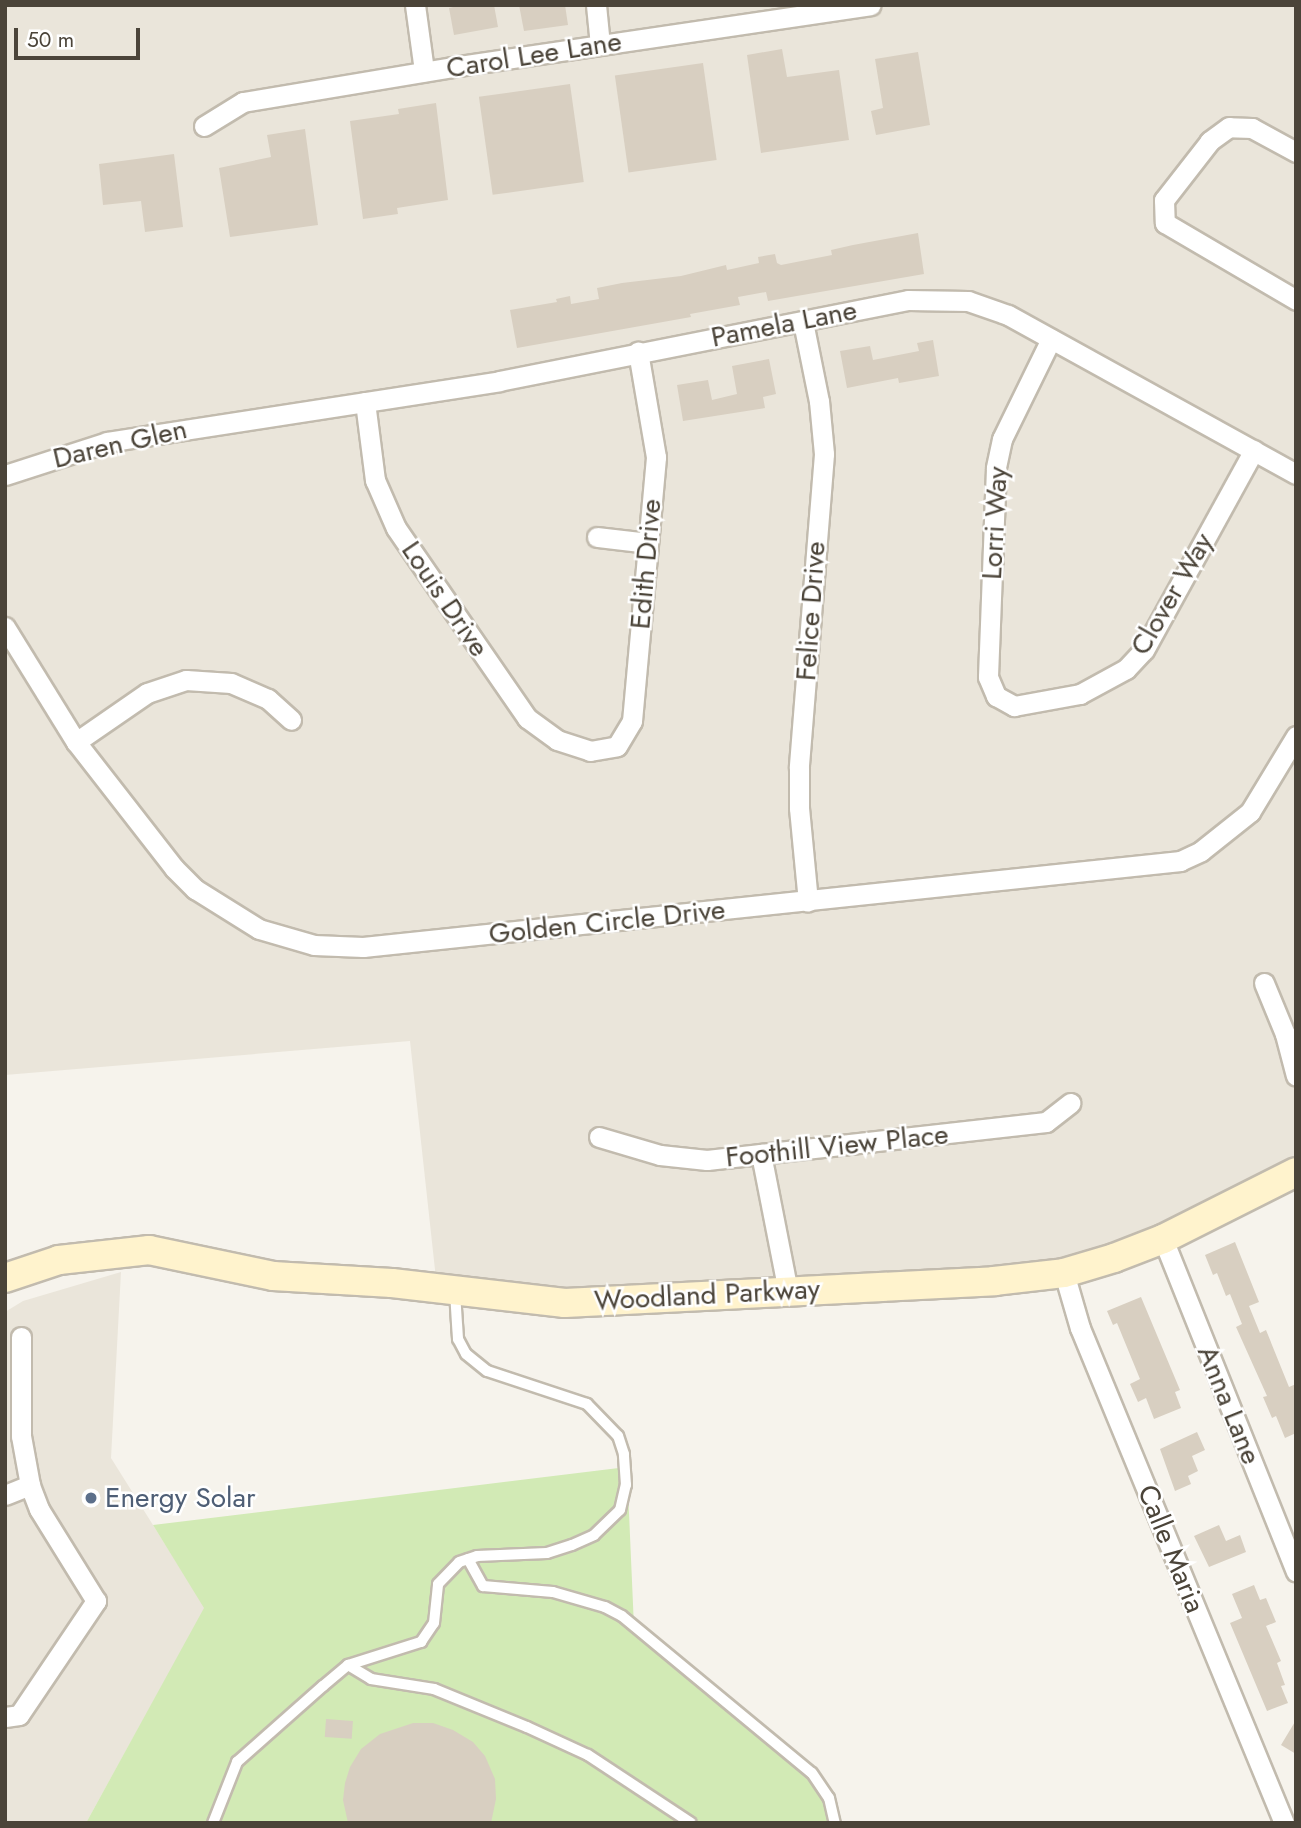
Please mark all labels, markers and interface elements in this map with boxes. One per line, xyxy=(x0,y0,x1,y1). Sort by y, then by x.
scale bar xyxy=(18,14,144,58)
text: 50 m xyxy=(27,25,74,55)
street label: Carol Lee Lane xyxy=(444,25,624,85)
street label: Pamela Lane xyxy=(708,293,860,355)
street label: Daren Glen xyxy=(50,412,190,476)
street label: Lorri Way xyxy=(975,466,1015,580)
street label: Edith Drive xyxy=(624,497,668,631)
street label: Clover Way xyxy=(1124,527,1220,661)
street label: Louis Drive xyxy=(394,535,496,663)
street label: Felice Drive xyxy=(789,540,833,682)
street label: Golden Circle Drive xyxy=(487,893,727,951)
street label: Foothill View Place xyxy=(724,1118,950,1174)
street label: Woodland Parkway xyxy=(593,1272,821,1318)
street label: Anna Lane xyxy=(1190,1341,1268,1469)
street label: Calle Maria xyxy=(1130,1480,1212,1618)
place label: Energy Solar xyxy=(105,1481,256,1515)
marker: Energy Solar xyxy=(83,1490,99,1506)

